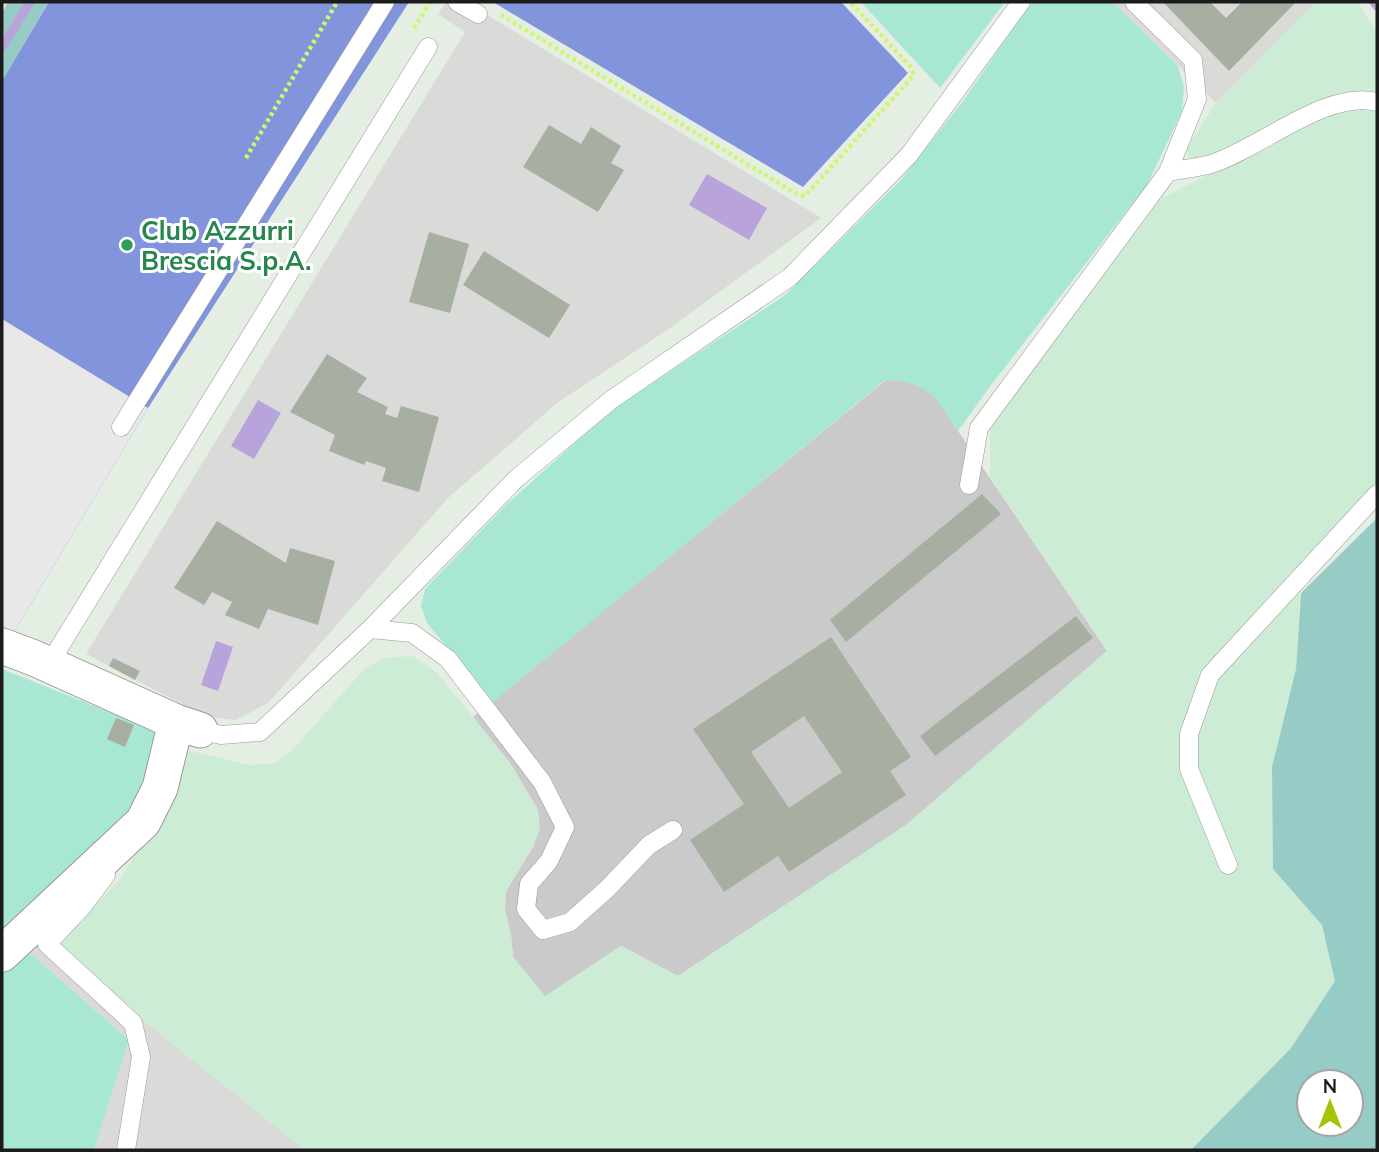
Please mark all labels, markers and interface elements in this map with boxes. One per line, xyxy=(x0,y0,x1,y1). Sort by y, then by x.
place label: Club Azzurri Brescia S.p.A. xyxy=(141,214,311,277)
marker: Club Azzurri Brescia S.p.A. xyxy=(119,237,135,253)
north arrow xyxy=(1295,1068,1365,1138)
text: N xyxy=(1323,1074,1337,1098)

